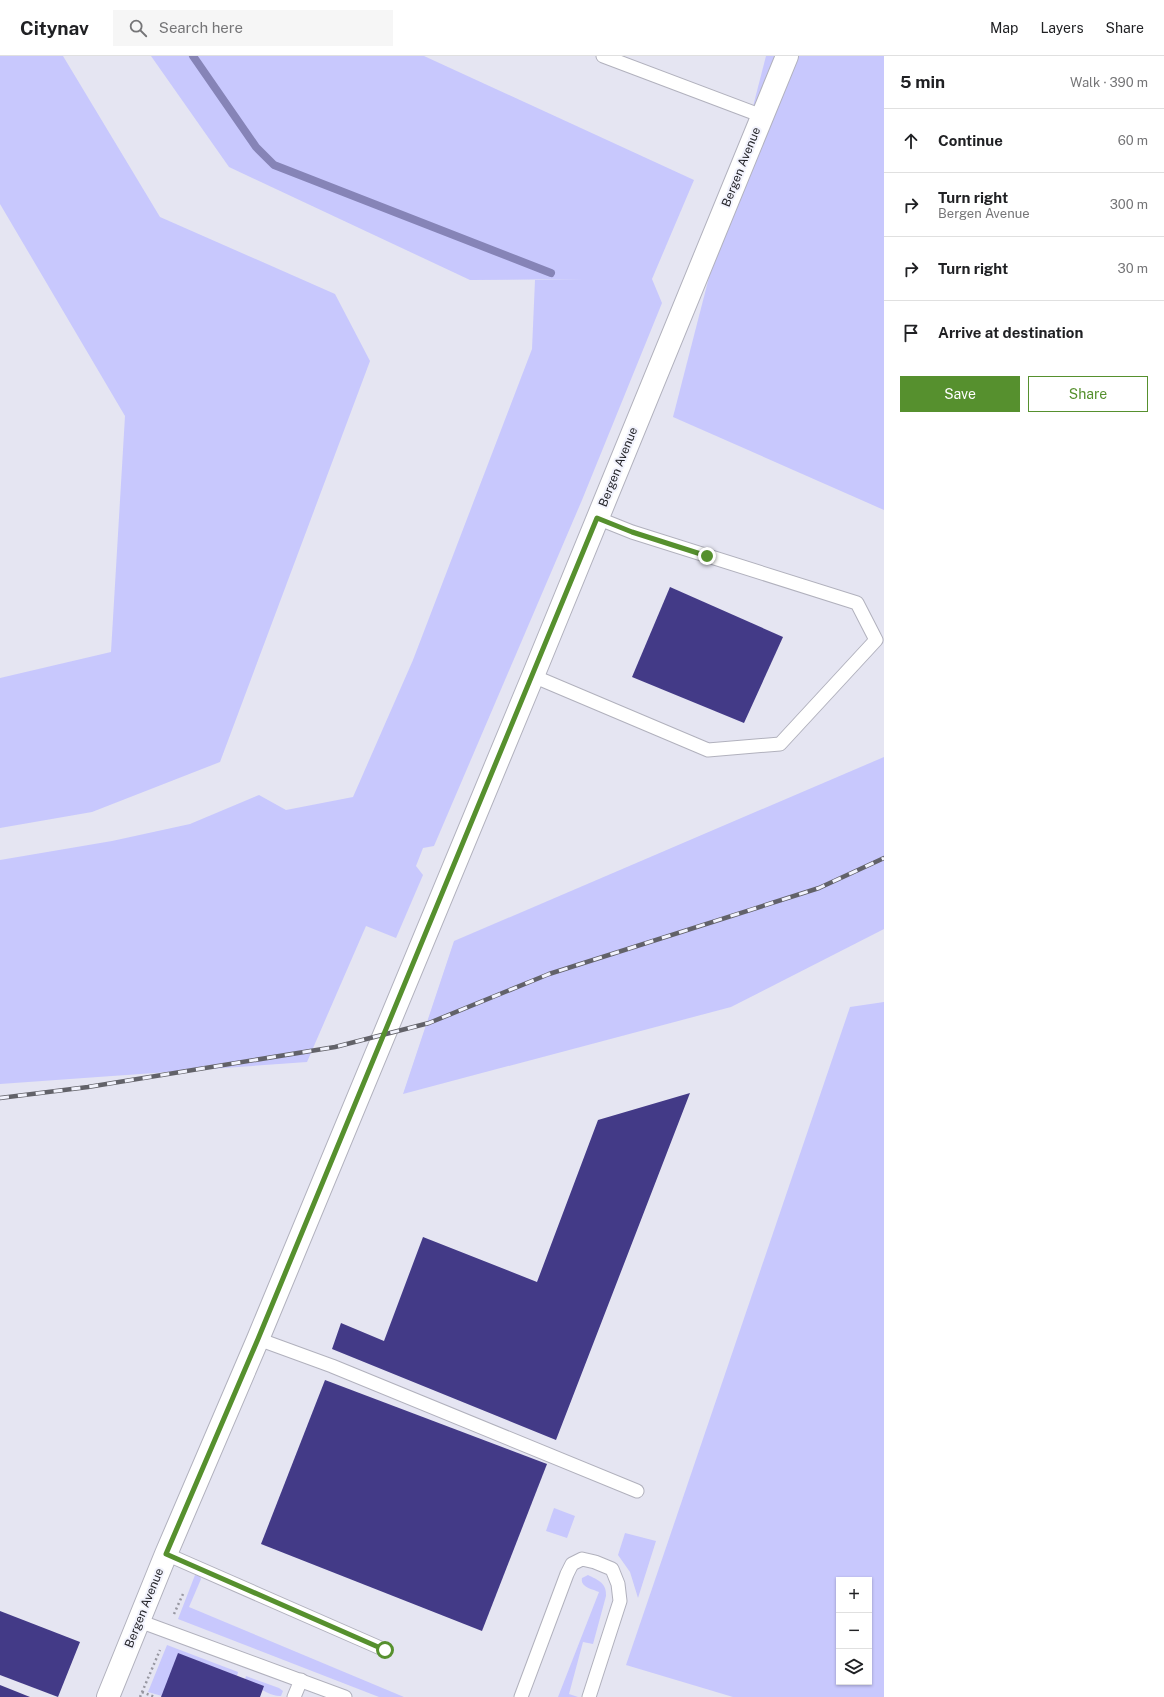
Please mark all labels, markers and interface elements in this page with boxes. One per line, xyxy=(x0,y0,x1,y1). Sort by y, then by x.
search box xyxy=(113,10,393,46)
text: Citynav xyxy=(20,17,89,39)
icon: search xyxy=(127,17,149,39)
text: Search here xyxy=(159,19,243,36)
text: Map xyxy=(990,20,1018,36)
text: Layers xyxy=(1040,20,1084,36)
text: Share xyxy=(1106,20,1144,36)
text: 5 min xyxy=(900,72,945,92)
text: Walk · 390 m xyxy=(1070,75,1148,90)
street label: Bergen Avenue xyxy=(719,125,763,209)
icon: ahead xyxy=(900,130,922,152)
text: Continue xyxy=(938,132,1003,149)
text: 60 m xyxy=(1118,133,1148,148)
text: Turn right xyxy=(938,189,1008,206)
icon: right xyxy=(900,194,922,216)
text: 300 m xyxy=(1110,197,1148,212)
text: Bergen Avenue xyxy=(938,206,1030,221)
icon: right xyxy=(900,258,922,280)
text: Turn right xyxy=(938,260,1008,277)
text: 30 m xyxy=(1118,261,1148,276)
icon: arrive xyxy=(900,322,922,344)
text: Arrive at destination xyxy=(938,324,1083,341)
button: Save xyxy=(900,376,1020,412)
button: Share xyxy=(1028,376,1148,412)
street label: Bergen Avenue xyxy=(596,425,640,509)
route end xyxy=(698,547,716,565)
street label: Bergen Avenue xyxy=(122,1566,166,1650)
map controls xyxy=(836,1577,872,1685)
button: + xyxy=(836,1577,872,1613)
button: − xyxy=(836,1613,872,1649)
route start xyxy=(376,1641,394,1659)
button: layers xyxy=(836,1649,872,1685)

